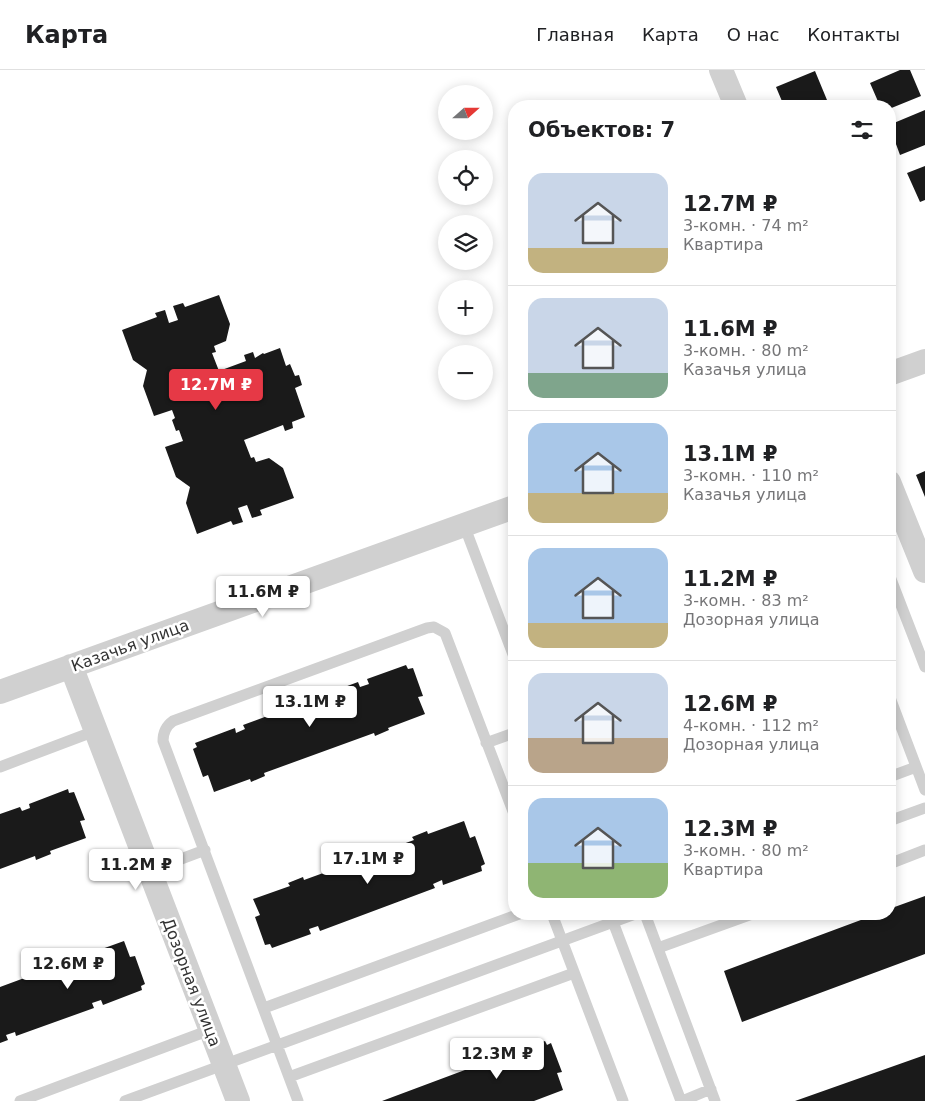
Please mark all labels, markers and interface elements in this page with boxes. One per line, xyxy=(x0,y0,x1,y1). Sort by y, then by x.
text: Карта xyxy=(25,21,108,49)
text: Главная xyxy=(536,24,614,45)
text: Карта xyxy=(642,24,699,45)
text: О нас xyxy=(727,24,779,45)
text: Контакты xyxy=(807,24,900,45)
north arrow xyxy=(438,85,492,140)
map controls xyxy=(438,85,493,400)
icon: filters xyxy=(848,116,876,144)
text: Объектов: 7 xyxy=(528,118,675,142)
button: locate xyxy=(438,150,493,205)
text: 12.7M ₽ xyxy=(683,192,778,216)
icon: home xyxy=(568,193,628,253)
button: layers xyxy=(438,215,493,270)
text: 3-комн. · 74 m² xyxy=(683,216,809,235)
text: Квартира xyxy=(683,235,763,254)
button: + xyxy=(438,280,493,335)
text: 11.6M ₽ xyxy=(683,317,778,341)
icon: home xyxy=(568,318,628,378)
text: 3-комн. · 80 m² xyxy=(683,341,809,360)
button: − xyxy=(438,345,493,400)
text: Казачья улица xyxy=(683,360,807,379)
pin: 12.7M ₽ xyxy=(170,368,262,411)
text: 12.7M ₽ xyxy=(180,375,252,394)
text: 13.1M ₽ xyxy=(683,442,778,466)
icon: home xyxy=(568,443,628,503)
text: 3-комн. · 110 m² xyxy=(683,466,819,485)
text: Казачья улица xyxy=(683,485,807,504)
text: 11.2M ₽ xyxy=(683,567,778,591)
icon: home xyxy=(568,568,628,628)
pin: 11.6M ₽ xyxy=(217,576,309,618)
text: 11.6M ₽ xyxy=(227,582,299,601)
text: 3-комн. · 83 m² xyxy=(683,591,809,610)
text: Дозорная улица xyxy=(683,610,820,629)
street label: Казачья улица xyxy=(69,615,192,676)
pin: 13.1M ₽ xyxy=(264,686,356,728)
text: 13.1M ₽ xyxy=(274,692,346,711)
text: 12.6M ₽ xyxy=(683,692,778,716)
icon: home xyxy=(568,693,628,753)
text: 4-комн. · 112 m² xyxy=(683,716,819,735)
text: Дозорная улица xyxy=(683,735,820,754)
text: 12.3M ₽ xyxy=(683,817,778,841)
icon: home xyxy=(568,818,628,878)
text: 3-комн. · 80 m² xyxy=(683,841,809,860)
pin: 17.1M ₽ xyxy=(322,842,414,885)
pin: 11.2M ₽ xyxy=(90,848,182,891)
text: 17.1M ₽ xyxy=(332,849,404,868)
text: 11.2M ₽ xyxy=(100,855,172,874)
text: Квартира xyxy=(683,860,763,879)
street label: Дозорная улица xyxy=(158,915,225,1049)
pin: 12.6M ₽ xyxy=(22,948,114,990)
text: 12.6M ₽ xyxy=(32,954,104,973)
pin: 12.3M ₽ xyxy=(451,1038,543,1080)
text: 12.3M ₽ xyxy=(461,1044,533,1063)

